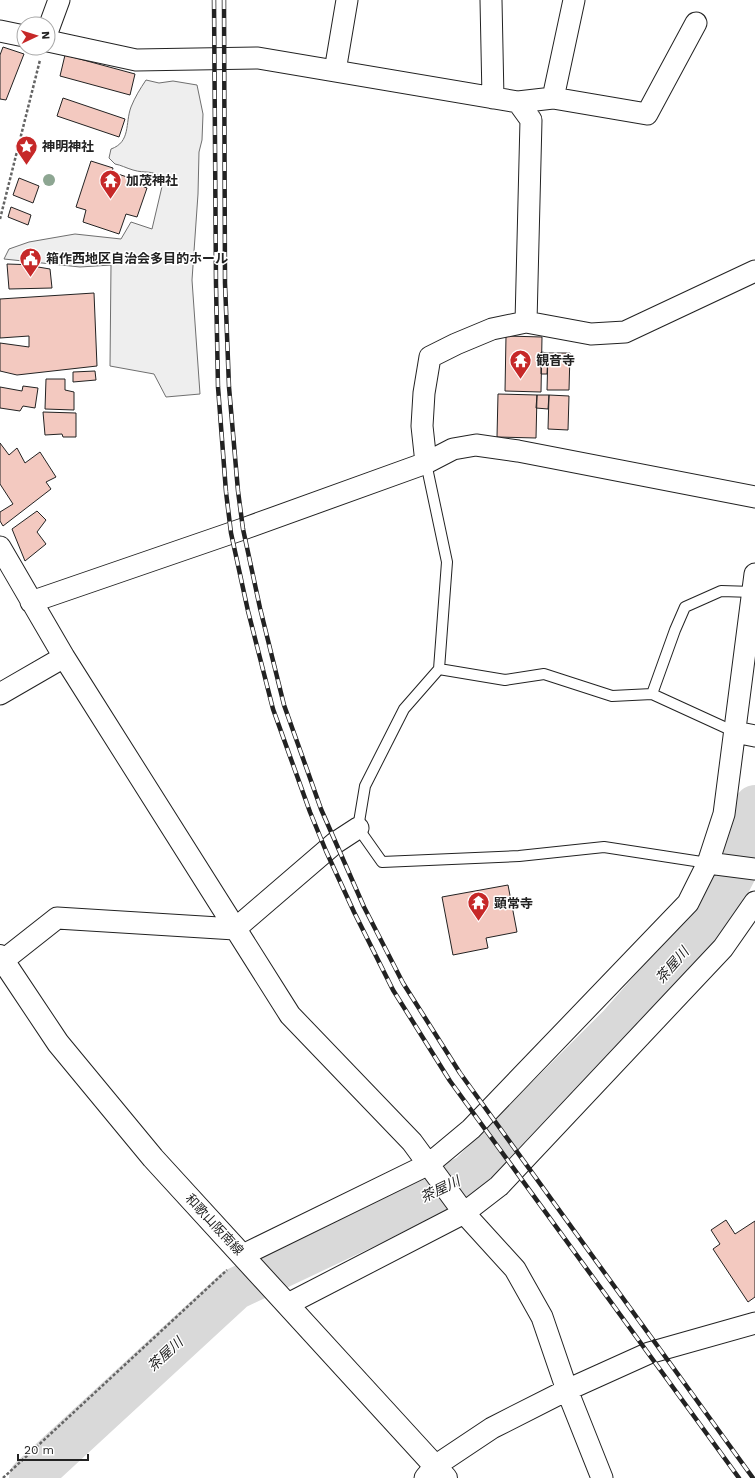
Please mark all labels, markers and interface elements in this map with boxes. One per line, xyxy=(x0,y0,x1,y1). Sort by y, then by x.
north arrow xyxy=(16,16,56,56)
text: N xyxy=(39,31,52,40)
place icon: 神明神社 xyxy=(14,133,40,166)
place label: 神明神社 xyxy=(42,139,94,154)
temple icon: 加茂神社 xyxy=(98,167,124,200)
place label: 加茂神社 xyxy=(126,173,178,188)
public building icon: 箱作西地区自治会多目的ホール xyxy=(17,245,43,278)
place label: 箱作西地区自治会多目的ホール xyxy=(46,251,228,266)
temple icon: 観音寺 xyxy=(507,347,533,380)
place label: 観音寺 xyxy=(536,353,575,368)
temple icon: 顕常寺 xyxy=(466,890,492,923)
place label: 顕常寺 xyxy=(494,896,533,911)
water label: 茶屋川 xyxy=(652,942,693,986)
water label: 茶屋川 xyxy=(418,1172,464,1205)
street label: 和歌山阪南線 xyxy=(183,1191,247,1258)
water label: 茶屋川 xyxy=(144,1332,187,1374)
scale bar xyxy=(18,1436,88,1462)
text: 20 m xyxy=(24,1443,54,1457)

